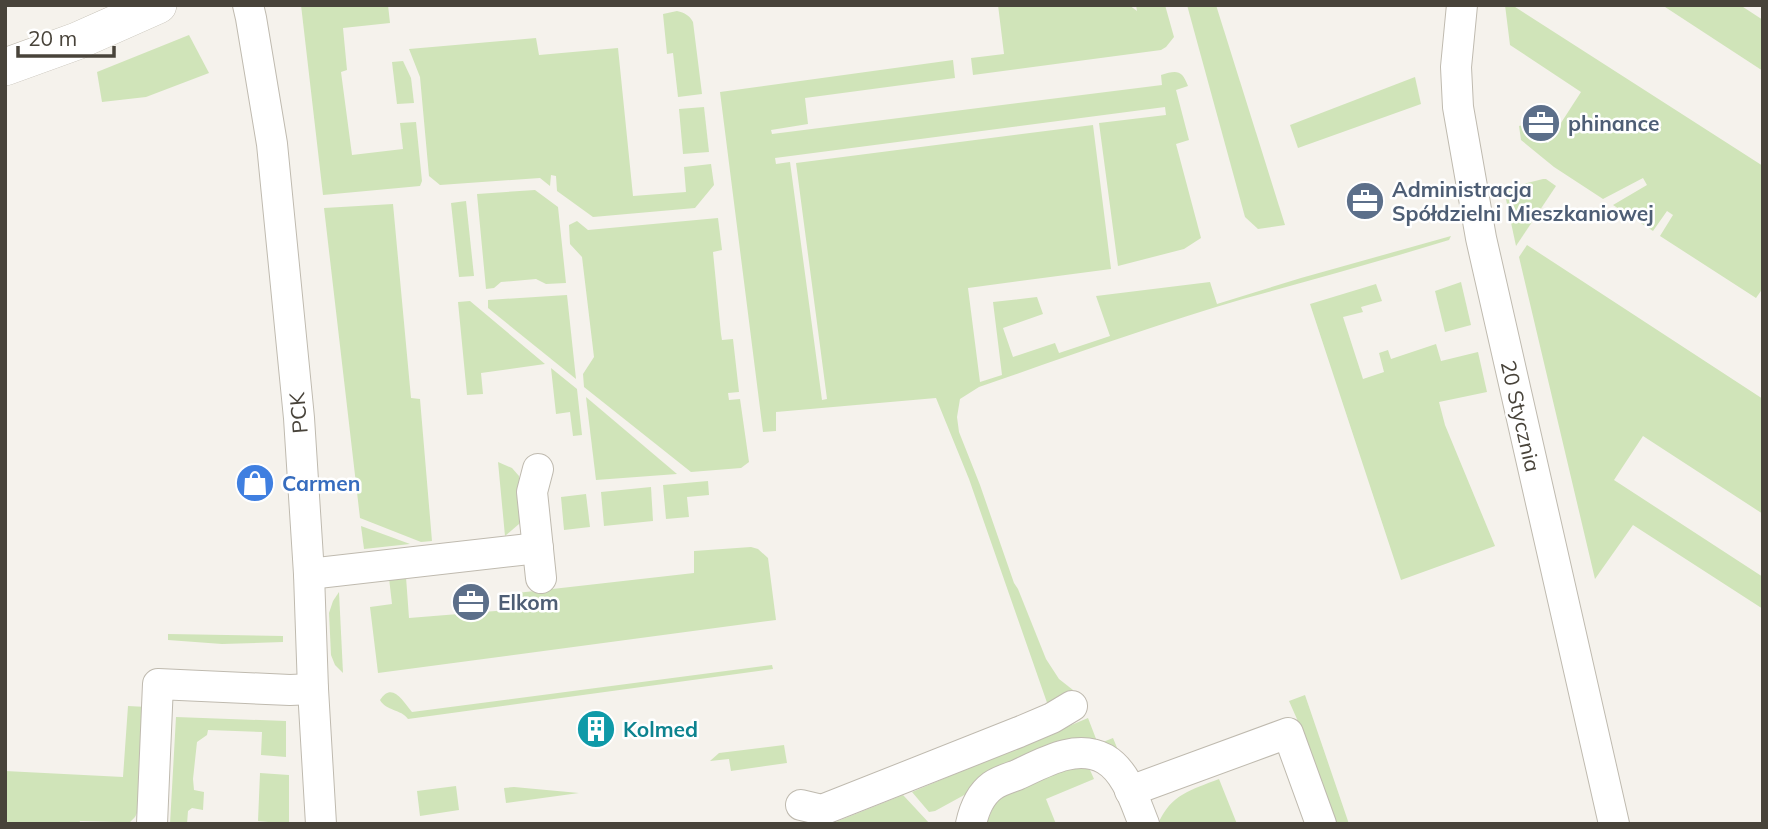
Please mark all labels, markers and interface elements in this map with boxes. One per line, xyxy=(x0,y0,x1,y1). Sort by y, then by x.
scale bar xyxy=(18,14,114,58)
text: 20 m xyxy=(28,25,77,51)
office icon: phinance xyxy=(1520,102,1562,144)
place label: phinance xyxy=(1568,110,1659,136)
place label: Administracja Spółdzielni Mieszkaniowej xyxy=(1392,176,1654,226)
office icon: Administracja Spółdzielni Mieszkaniowej xyxy=(1344,180,1386,222)
street label: 20 Stycznia xyxy=(1496,358,1546,474)
street label: PCK xyxy=(283,391,313,435)
shop icon: Carmen xyxy=(234,462,276,504)
place label: Carmen xyxy=(282,470,360,496)
office icon: Elkom xyxy=(450,581,492,623)
place label: Elkom xyxy=(498,589,559,615)
building icon: Kolmed xyxy=(575,708,617,750)
place label: Kolmed xyxy=(623,716,698,742)

